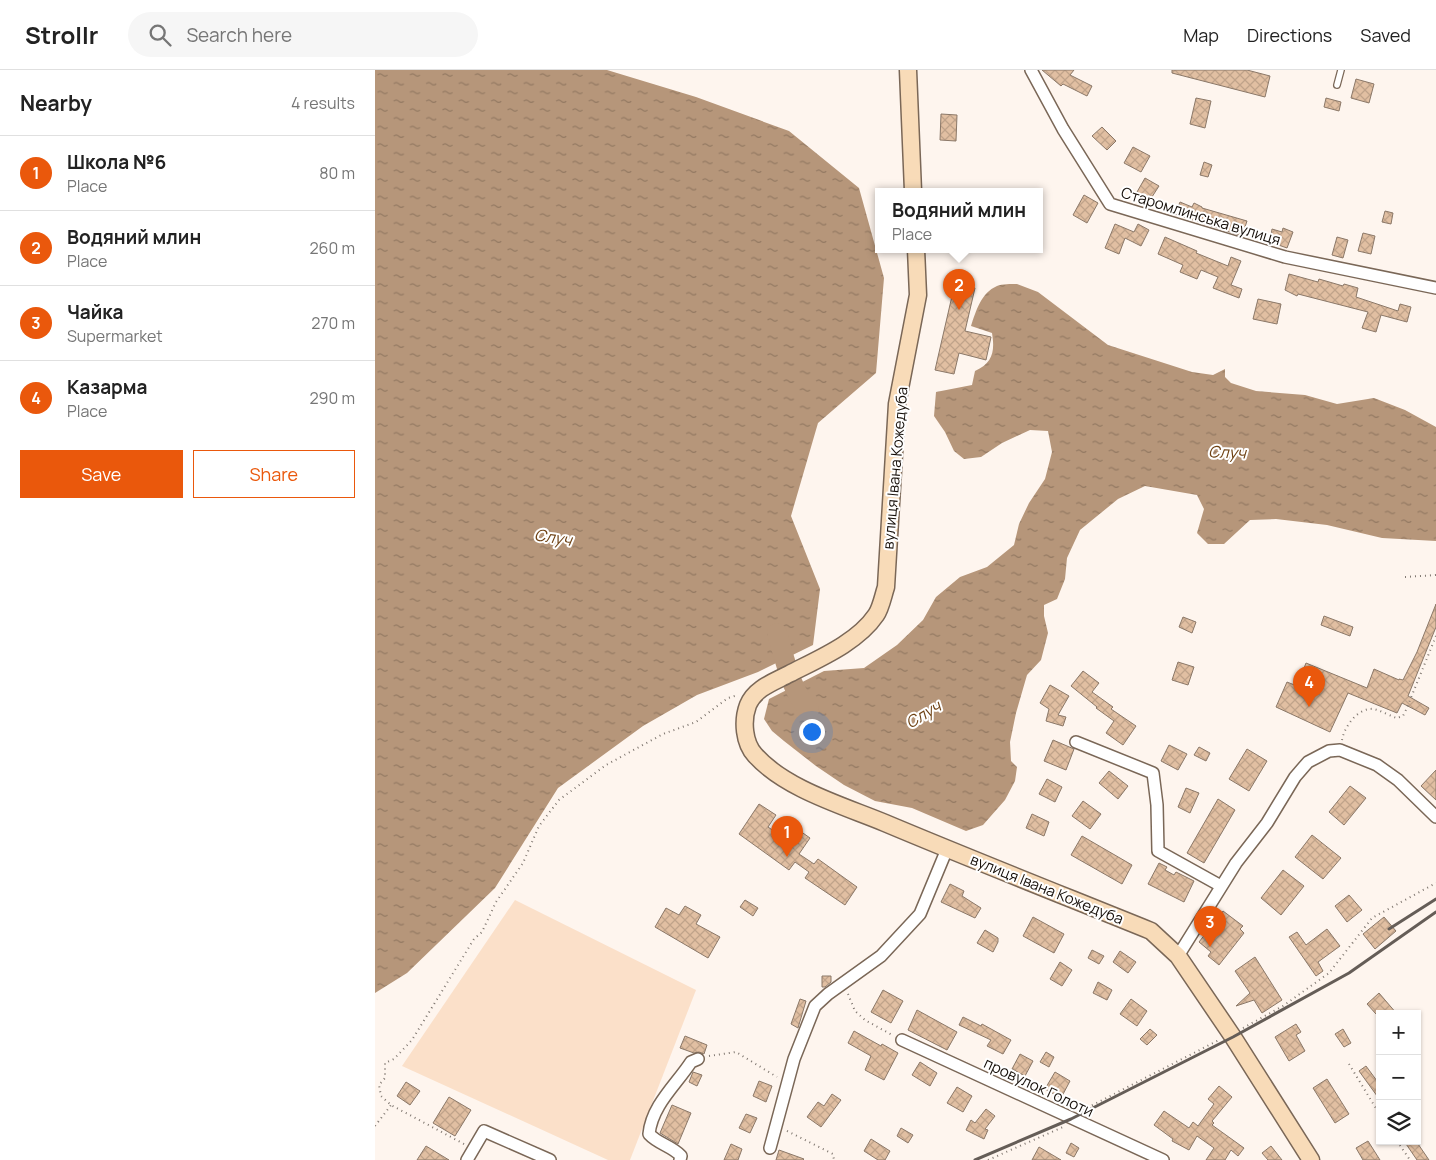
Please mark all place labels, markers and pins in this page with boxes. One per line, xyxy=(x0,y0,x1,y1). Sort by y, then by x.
pin: 2 xyxy=(943,269,975,310)
pin: 4 xyxy=(1293,666,1325,707)
pin: 1 xyxy=(771,816,803,857)
pin: 3 xyxy=(1194,906,1226,947)

